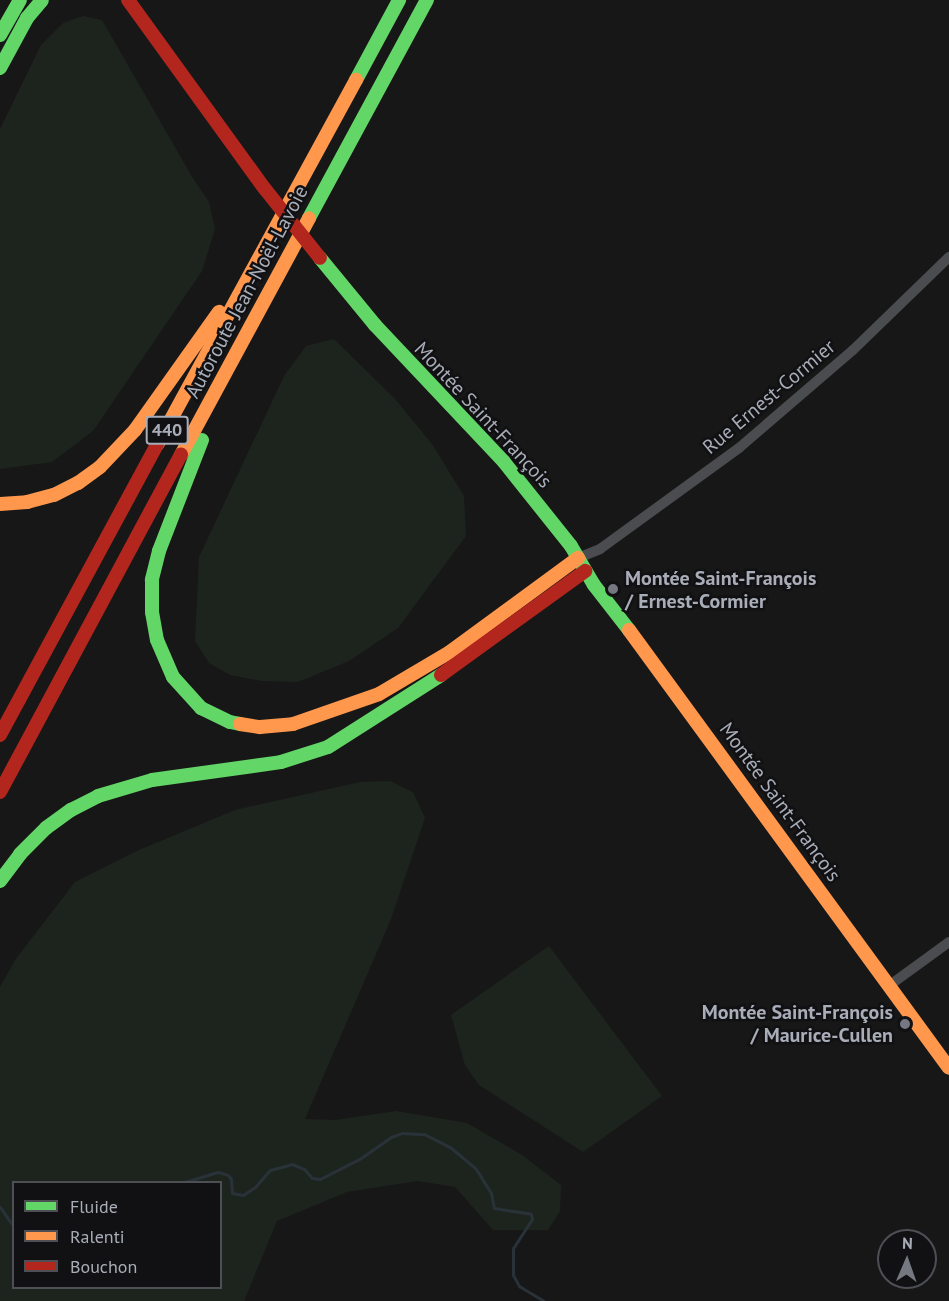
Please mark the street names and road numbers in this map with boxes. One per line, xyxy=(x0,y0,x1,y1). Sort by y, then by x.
street label: Autoroute Jean-Noël-Lavoie xyxy=(181,182,313,402)
street label: Rue Ernest-Cormier xyxy=(698,335,840,459)
street label: Montée Saint-François xyxy=(409,337,557,493)
road number: 440 xyxy=(144,415,190,445)
street label: Montée Saint-François xyxy=(714,718,846,886)

